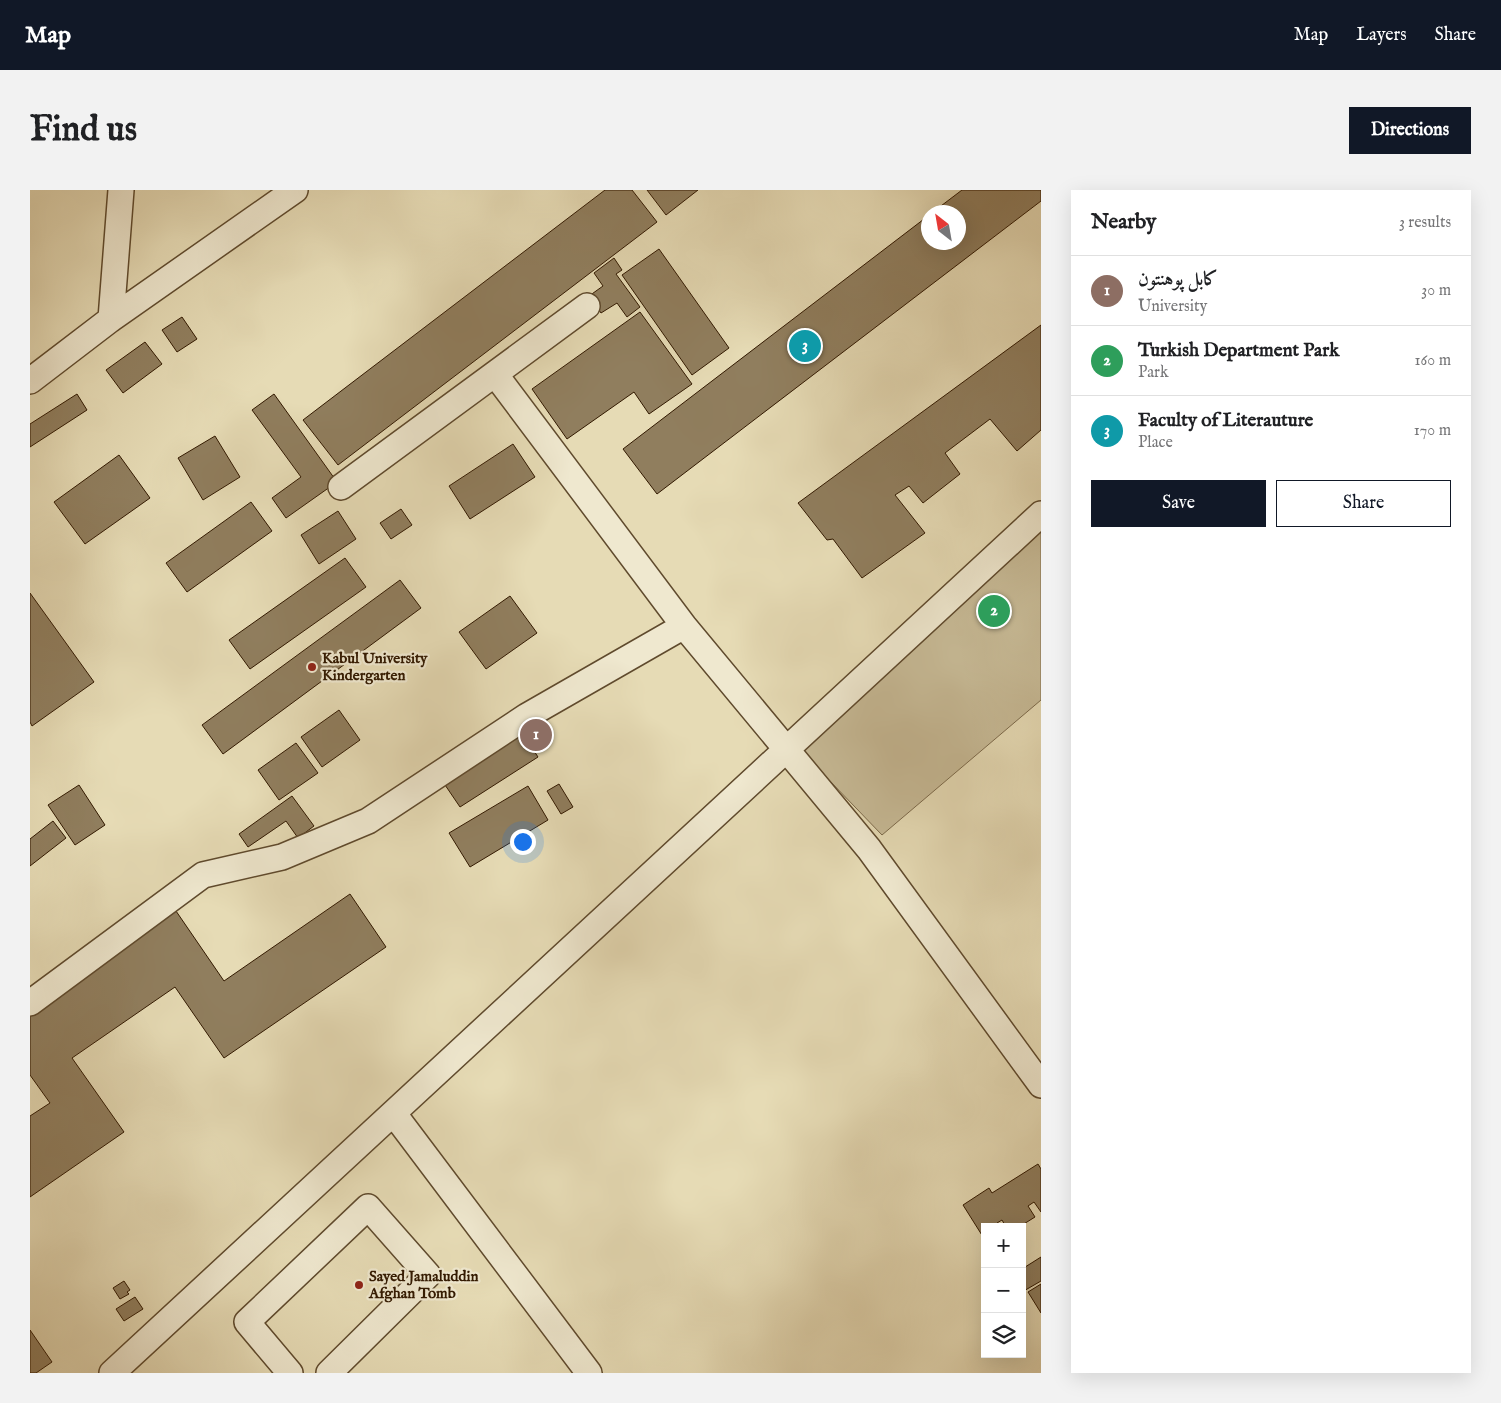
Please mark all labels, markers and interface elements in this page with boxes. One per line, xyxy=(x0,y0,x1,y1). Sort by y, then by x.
text: Map xyxy=(25,20,71,51)
text: Map xyxy=(1294,24,1328,47)
text: Layers xyxy=(1356,24,1407,47)
text: Share xyxy=(1435,24,1476,47)
button: Directions xyxy=(1349,107,1471,154)
text: Find us xyxy=(30,108,137,153)
north arrow xyxy=(921,205,966,250)
text: Nearby xyxy=(1091,209,1156,236)
text: 3 results xyxy=(1399,213,1451,233)
text: کابل پوهنتون xyxy=(1138,268,1218,292)
text: 1 xyxy=(1104,281,1110,301)
text: 30 m xyxy=(1421,281,1451,301)
text: University xyxy=(1138,297,1207,317)
pin: 3 xyxy=(789,327,821,365)
text: Turkish Department Park xyxy=(1138,339,1339,363)
text: 2 xyxy=(1103,351,1111,371)
text: 160 m xyxy=(1415,351,1451,371)
text: Park xyxy=(1138,363,1168,383)
text: Faculty of Literauture xyxy=(1138,409,1313,433)
text: 3 xyxy=(1104,421,1110,441)
text: 170 m xyxy=(1414,421,1451,441)
text: Place xyxy=(1138,433,1173,453)
button: Save xyxy=(1091,480,1266,527)
button: Share xyxy=(1276,480,1451,527)
pin: 2 xyxy=(978,592,1010,630)
place label: Kabul University Kindergarten xyxy=(322,649,428,685)
marker: Kabul University Kindergarten xyxy=(306,661,318,673)
pin: 1 xyxy=(520,716,552,754)
your location xyxy=(510,829,536,855)
map controls xyxy=(981,1223,1026,1358)
button: + xyxy=(981,1223,1026,1268)
place label: Sayed Jamaluddin Afghan Tomb xyxy=(368,1267,478,1303)
button: − xyxy=(981,1268,1026,1313)
marker: Sayed Jamaluddin Afghan Tomb xyxy=(353,1279,365,1291)
button: layers xyxy=(981,1313,1026,1358)

